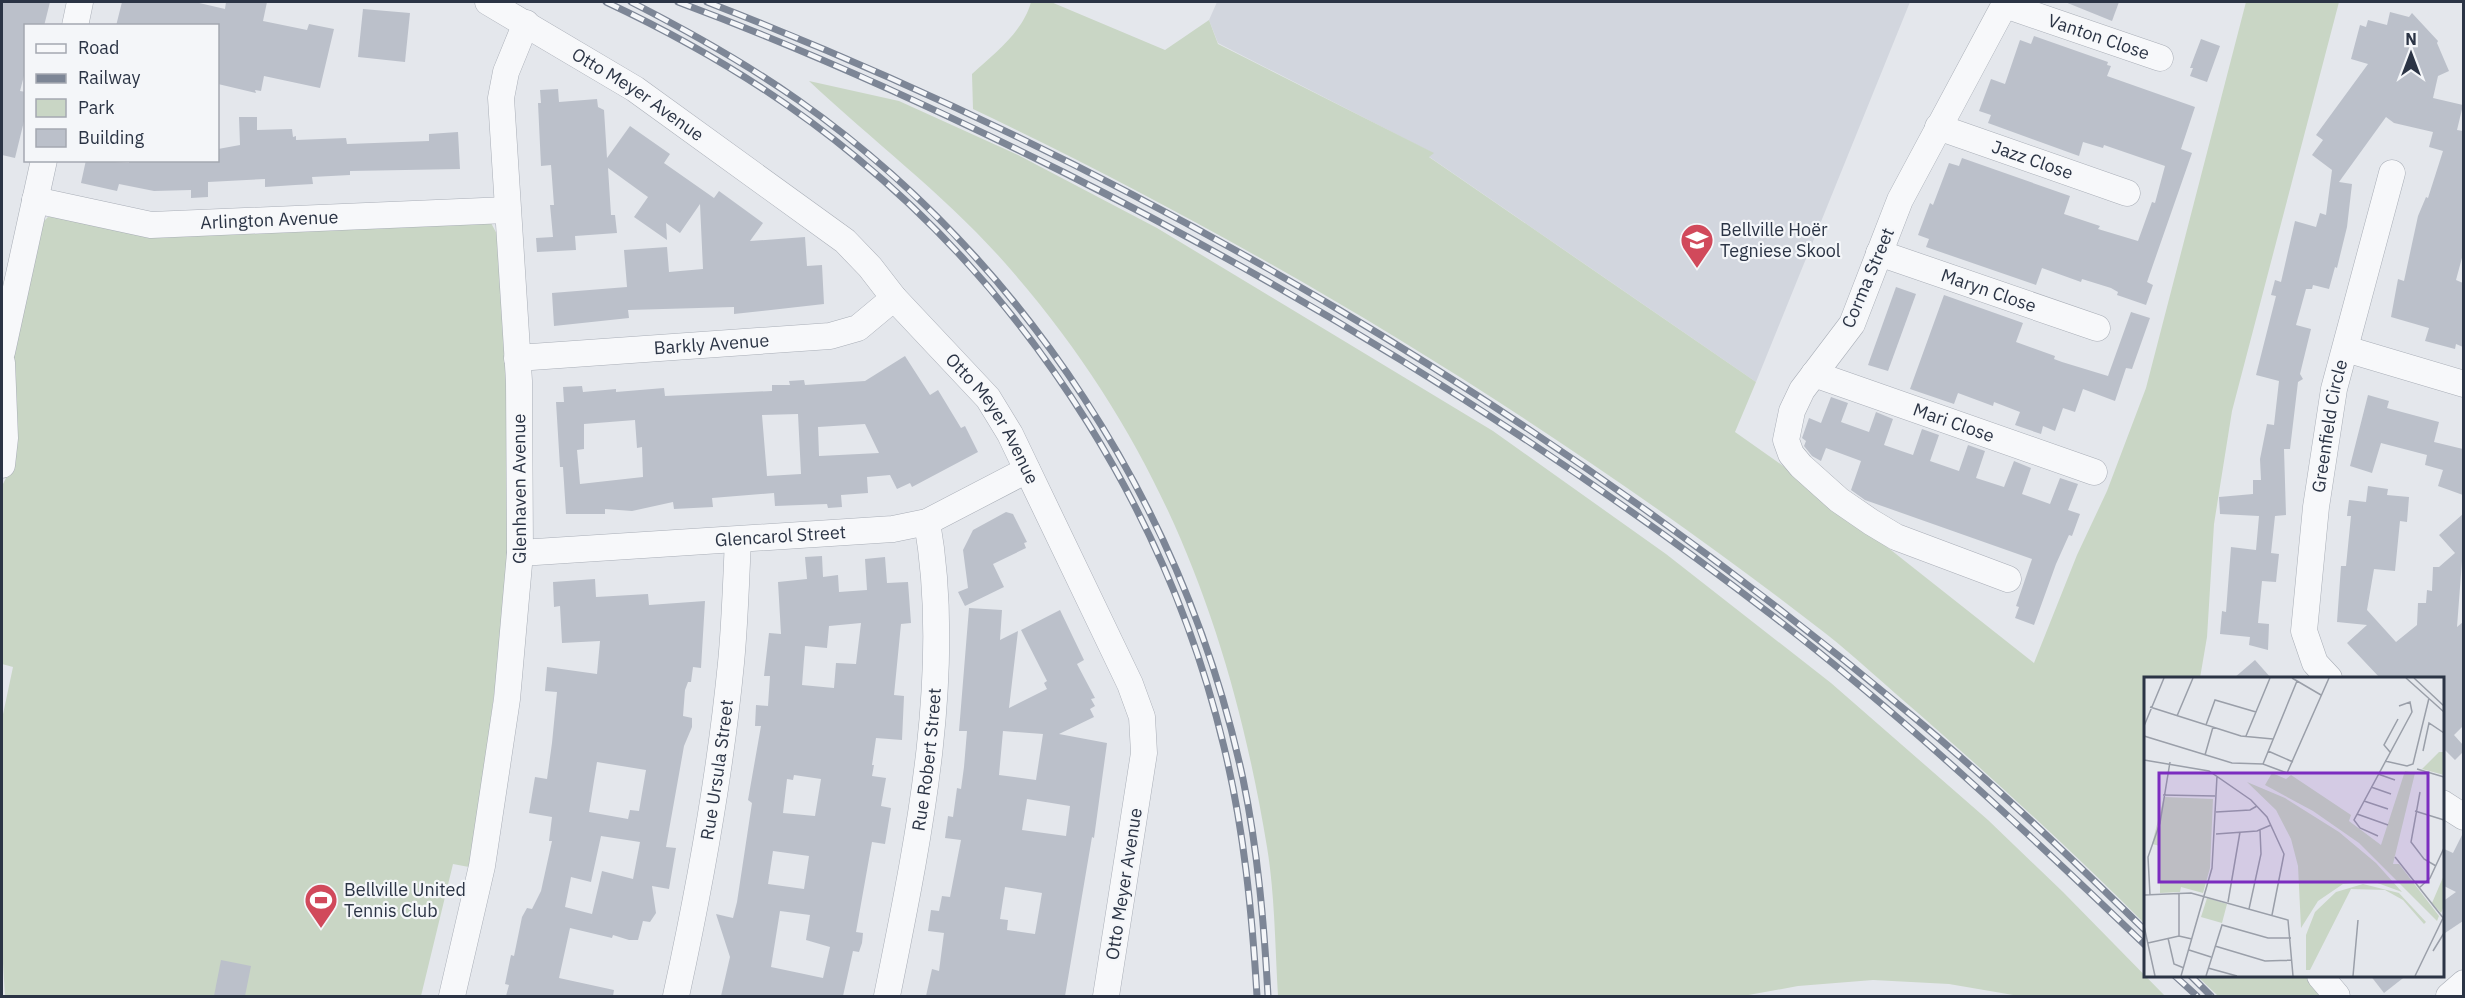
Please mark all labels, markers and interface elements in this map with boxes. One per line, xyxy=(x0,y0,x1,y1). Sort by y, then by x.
street label: Vanton Close xyxy=(2045,9,2153,65)
legend xyxy=(24,24,219,162)
north arrow xyxy=(2381,24,2441,84)
text: N xyxy=(2405,29,2417,49)
text: Road xyxy=(78,36,119,59)
street label: Otto Meyer Avenue xyxy=(568,42,709,146)
text: Railway xyxy=(78,66,140,89)
text: Park xyxy=(78,96,115,119)
text: Building xyxy=(78,126,145,149)
street label: Jazz Close xyxy=(1989,135,2076,184)
street label: Arlington Avenue xyxy=(200,205,339,234)
place label: Bellville Hoër Tegniese Skool xyxy=(1720,218,1841,262)
school or university icon: Bellville Hoër Tegniese Skool xyxy=(1679,222,1715,269)
street label: Corma Street xyxy=(1836,224,1899,331)
street label: Maryn Close xyxy=(1938,263,2040,317)
street label: Barkly Avenue xyxy=(653,328,770,359)
street label: Otto Meyer Avenue xyxy=(941,348,1044,488)
street label: Greenfield Circle xyxy=(2306,357,2352,494)
street label: Mari Close xyxy=(1910,398,1998,447)
street label: Glenhaven Avenue xyxy=(507,413,531,565)
street label: Glencarol Street xyxy=(714,520,847,551)
inset map xyxy=(2144,677,2444,977)
street label: Rue Robert Street xyxy=(906,687,946,833)
street label: Rue Ursula Street xyxy=(695,698,738,842)
street label: Otto Meyer Avenue xyxy=(1100,806,1147,962)
place label: Bellville United Tennis Club xyxy=(344,878,466,922)
sports icon: Bellville United Tennis Club xyxy=(303,882,339,929)

